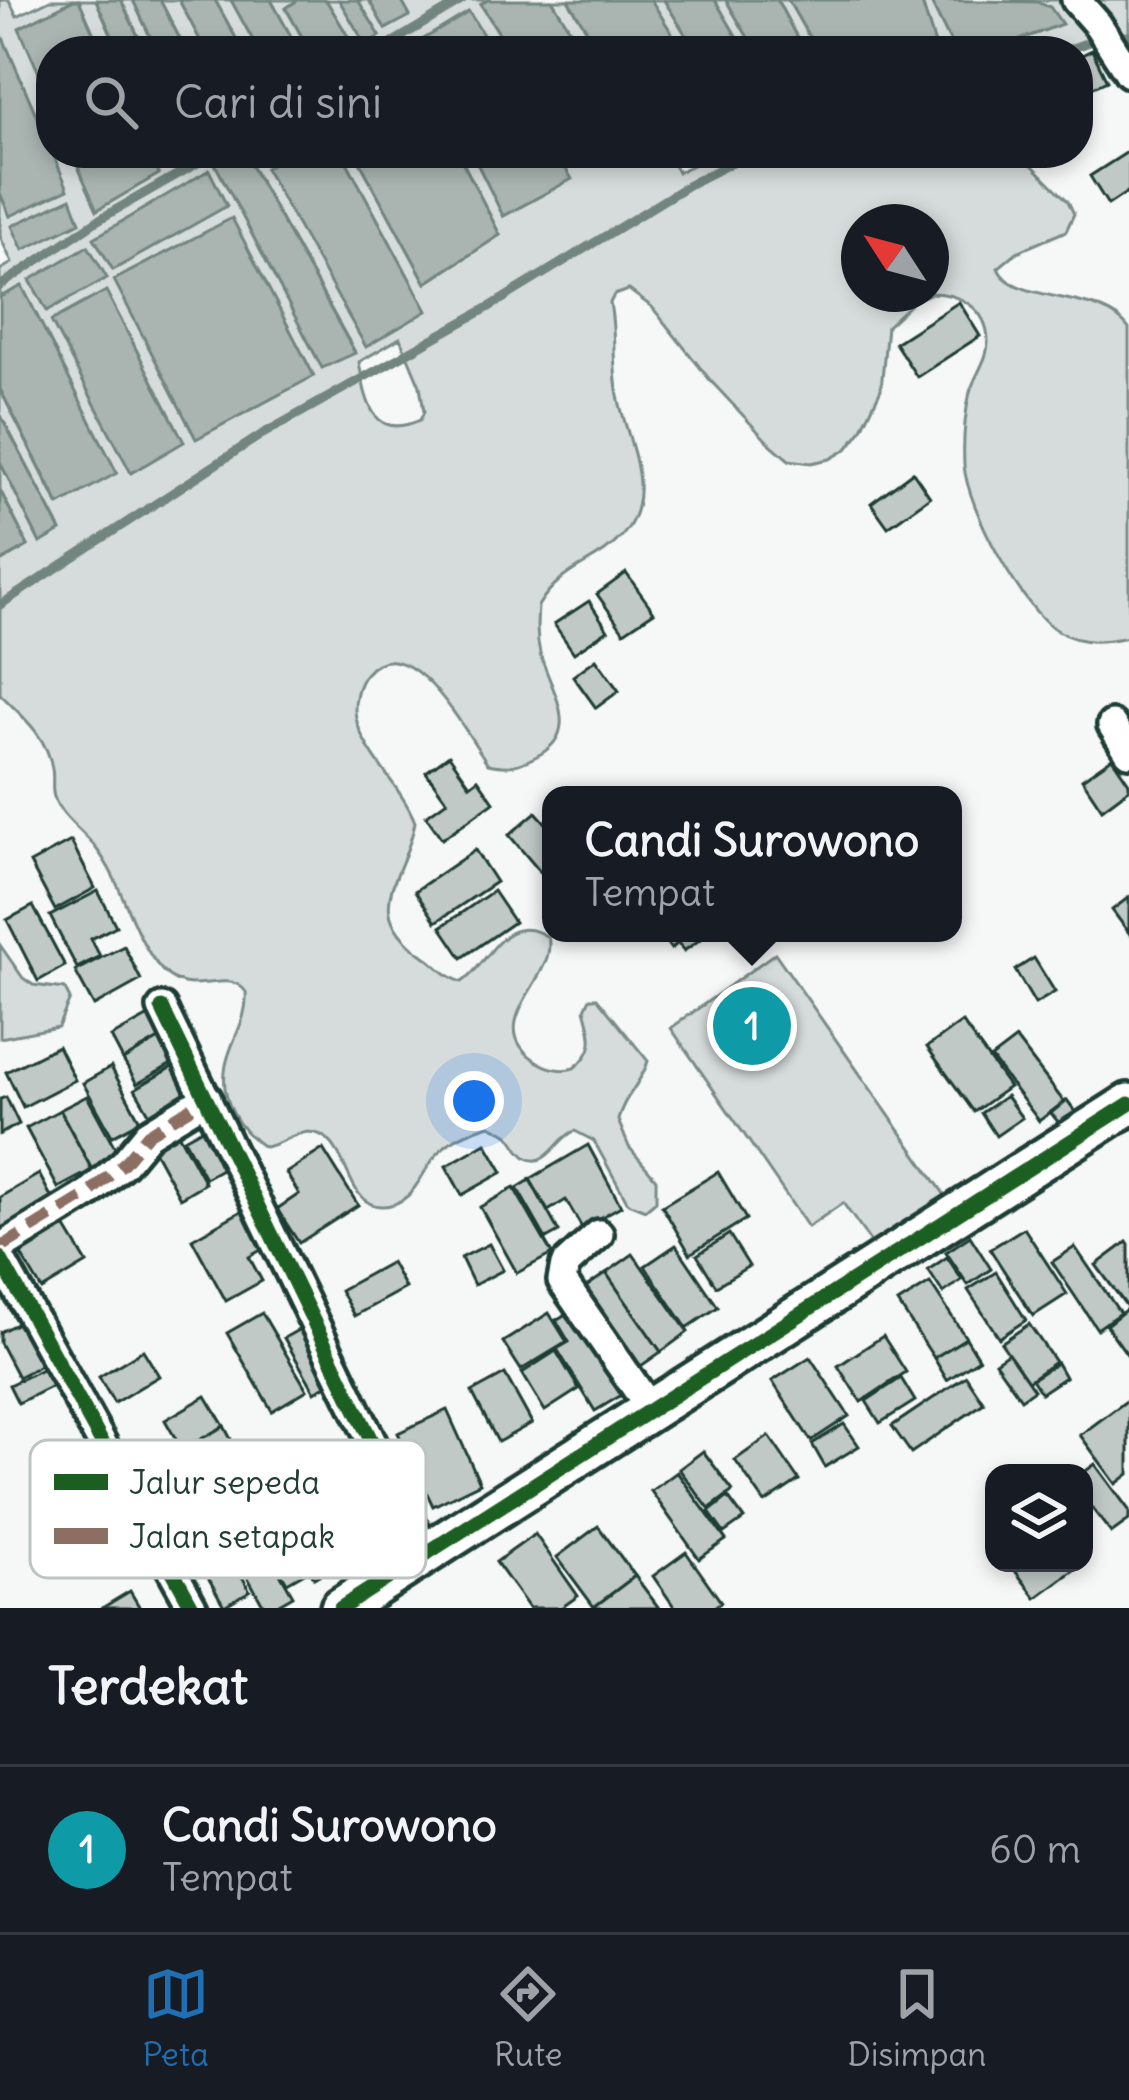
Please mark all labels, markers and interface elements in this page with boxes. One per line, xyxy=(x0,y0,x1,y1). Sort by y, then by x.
search box xyxy=(36,36,1093,168)
icon: search xyxy=(78,69,144,135)
text: Cari di sini xyxy=(174,74,382,130)
north arrow xyxy=(841,204,949,312)
popup xyxy=(542,786,962,942)
text: Candi Surowono xyxy=(585,812,919,868)
text: Tempat xyxy=(585,868,715,917)
pin: 1 xyxy=(713,981,791,1071)
your location xyxy=(444,1071,504,1131)
legend xyxy=(30,1440,426,1578)
text: Jalur sepeda xyxy=(129,1461,320,1503)
map controls xyxy=(985,1464,1093,1572)
button: layers xyxy=(985,1464,1093,1572)
text: Jalan setapak xyxy=(129,1515,335,1557)
text: Terdekat xyxy=(48,1654,248,1718)
text: Candi Surowono xyxy=(162,1797,497,1853)
text: 1 xyxy=(79,1825,95,1874)
text: 60 m xyxy=(989,1825,1081,1874)
text: Tempat xyxy=(162,1853,293,1902)
tab: Peta xyxy=(143,1961,209,2075)
tab: Rute xyxy=(494,1961,563,2075)
tab: Disimpan xyxy=(848,1961,986,2075)

